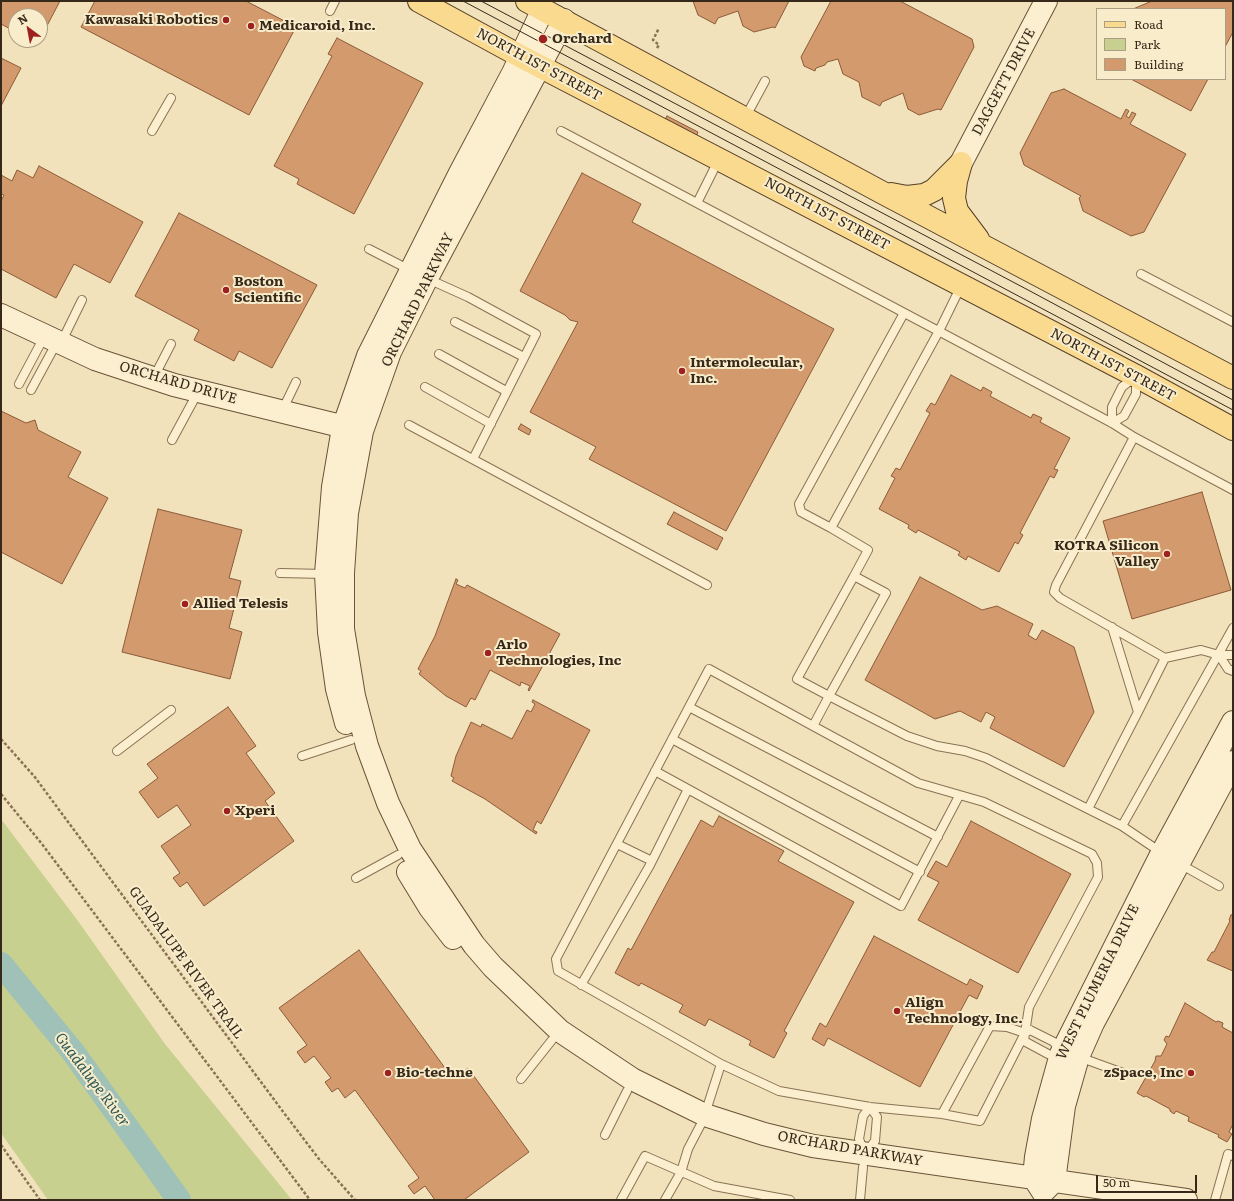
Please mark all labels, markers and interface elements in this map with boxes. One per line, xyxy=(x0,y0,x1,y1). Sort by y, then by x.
north arrow xyxy=(8,8,48,48)
legend xyxy=(1096,8,1226,80)
text: N xyxy=(14,9,30,28)
place label: Kawasaki Robotics xyxy=(85,12,218,28)
marker: Kawasaki Robotics xyxy=(221,15,231,25)
text: Road xyxy=(1134,15,1163,33)
place label: Medicaroid, Inc. xyxy=(259,18,376,34)
marker: Medicaroid, Inc. xyxy=(246,21,256,31)
street label: NORTH 1ST STREET xyxy=(474,25,604,105)
street label: DAGGETT DRIVE xyxy=(969,26,1039,138)
place label: Orchard xyxy=(552,31,612,47)
marker: Orchard xyxy=(537,33,549,45)
text: Park xyxy=(1134,35,1160,53)
text: Building xyxy=(1134,55,1183,73)
street label: NORTH 1ST STREET xyxy=(762,174,892,254)
street label: ORCHARD PARKWAY xyxy=(378,230,458,370)
place label: Boston Scientific xyxy=(234,274,301,306)
marker: Boston Scientific xyxy=(221,285,231,295)
street label: NORTH 1ST STREET xyxy=(1048,325,1178,405)
place label: Intermolecular, Inc. xyxy=(690,355,803,388)
street label: ORCHARD DRIVE xyxy=(117,358,239,408)
marker: Intermolecular, Inc. xyxy=(677,366,687,376)
place label: KOTRA Silicon Valley xyxy=(1054,538,1159,570)
marker: KOTRA Silicon Valley xyxy=(1162,549,1172,559)
place label: Allied Telesis xyxy=(193,596,288,612)
marker: Allied Telesis xyxy=(180,599,190,609)
place label: Arlo Technologies, Inc xyxy=(496,637,621,670)
marker: Arlo Technologies, Inc xyxy=(483,648,493,658)
place label: Xperi xyxy=(235,803,275,819)
marker: Xperi xyxy=(222,806,232,816)
street label: GUADALUPE RIVER TRAIL xyxy=(125,883,247,1043)
street label: WEST PLUMERIA DRIVE xyxy=(1053,901,1143,1063)
place label: Align Technology, Inc. xyxy=(905,995,1023,1028)
marker: Align Technology, Inc. xyxy=(892,1006,902,1016)
water label: Guadalupe River xyxy=(51,1030,133,1130)
place label: Bio-techne xyxy=(396,1065,473,1081)
place label: zSpace, Inc xyxy=(1104,1065,1183,1081)
marker: Bio-techne xyxy=(383,1068,393,1078)
marker: zSpace, Inc xyxy=(1186,1068,1196,1078)
street label: ORCHARD PARKWAY xyxy=(776,1128,924,1170)
scale bar xyxy=(1098,1167,1199,1193)
text: 50 m xyxy=(1103,1173,1130,1191)

